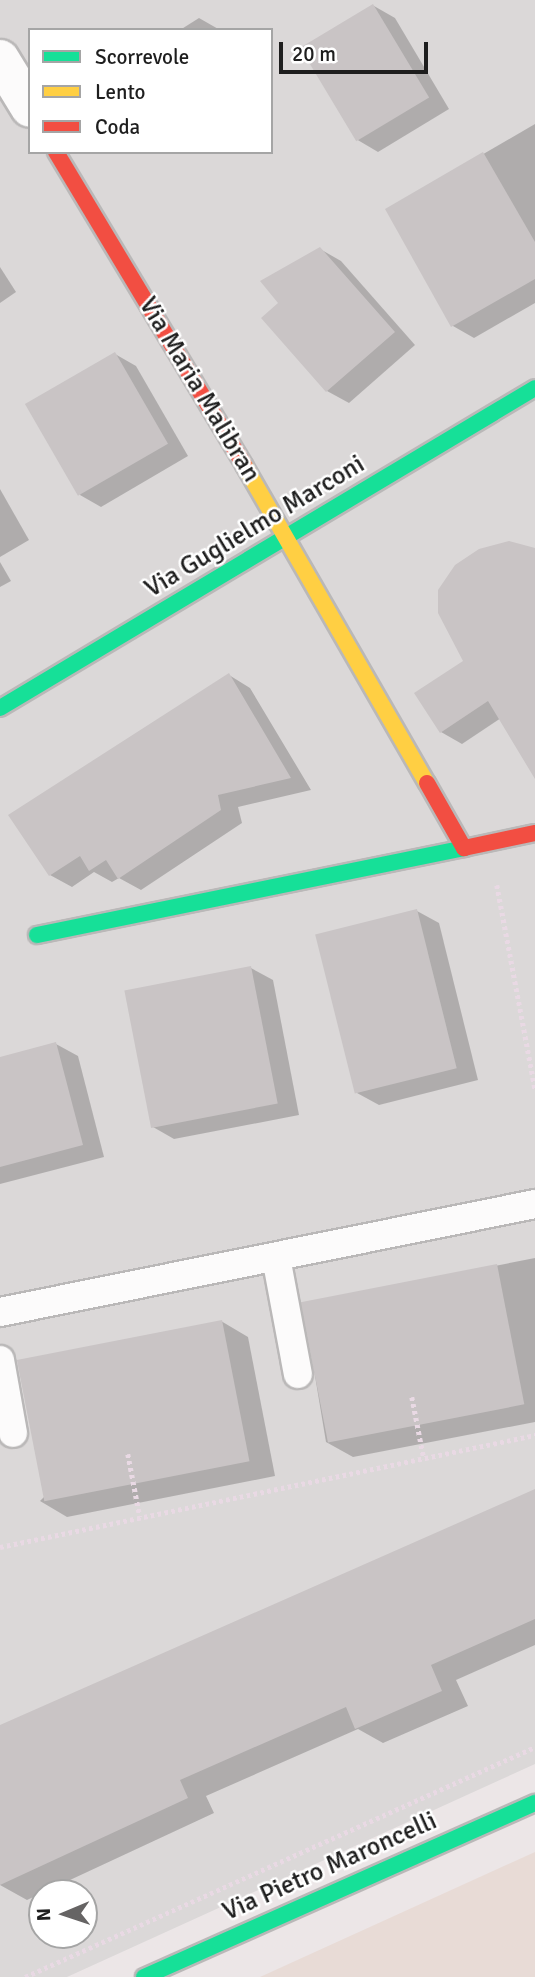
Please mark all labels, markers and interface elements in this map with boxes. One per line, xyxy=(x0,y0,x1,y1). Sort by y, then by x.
legend xyxy=(28,28,273,154)
scale bar xyxy=(283,28,432,72)
text: 20 m xyxy=(292,41,336,67)
text: Scorrevole xyxy=(95,44,189,70)
text: Lento xyxy=(95,79,145,105)
text: Coda xyxy=(95,114,140,140)
street label: Via Maria Malibran xyxy=(131,292,267,488)
street label: Via Guglielmo Marconi xyxy=(139,449,371,605)
street label: Via Pietro Maroncelli xyxy=(218,1806,442,1928)
north arrow xyxy=(28,1879,98,1949)
text: N xyxy=(32,1908,56,1922)

